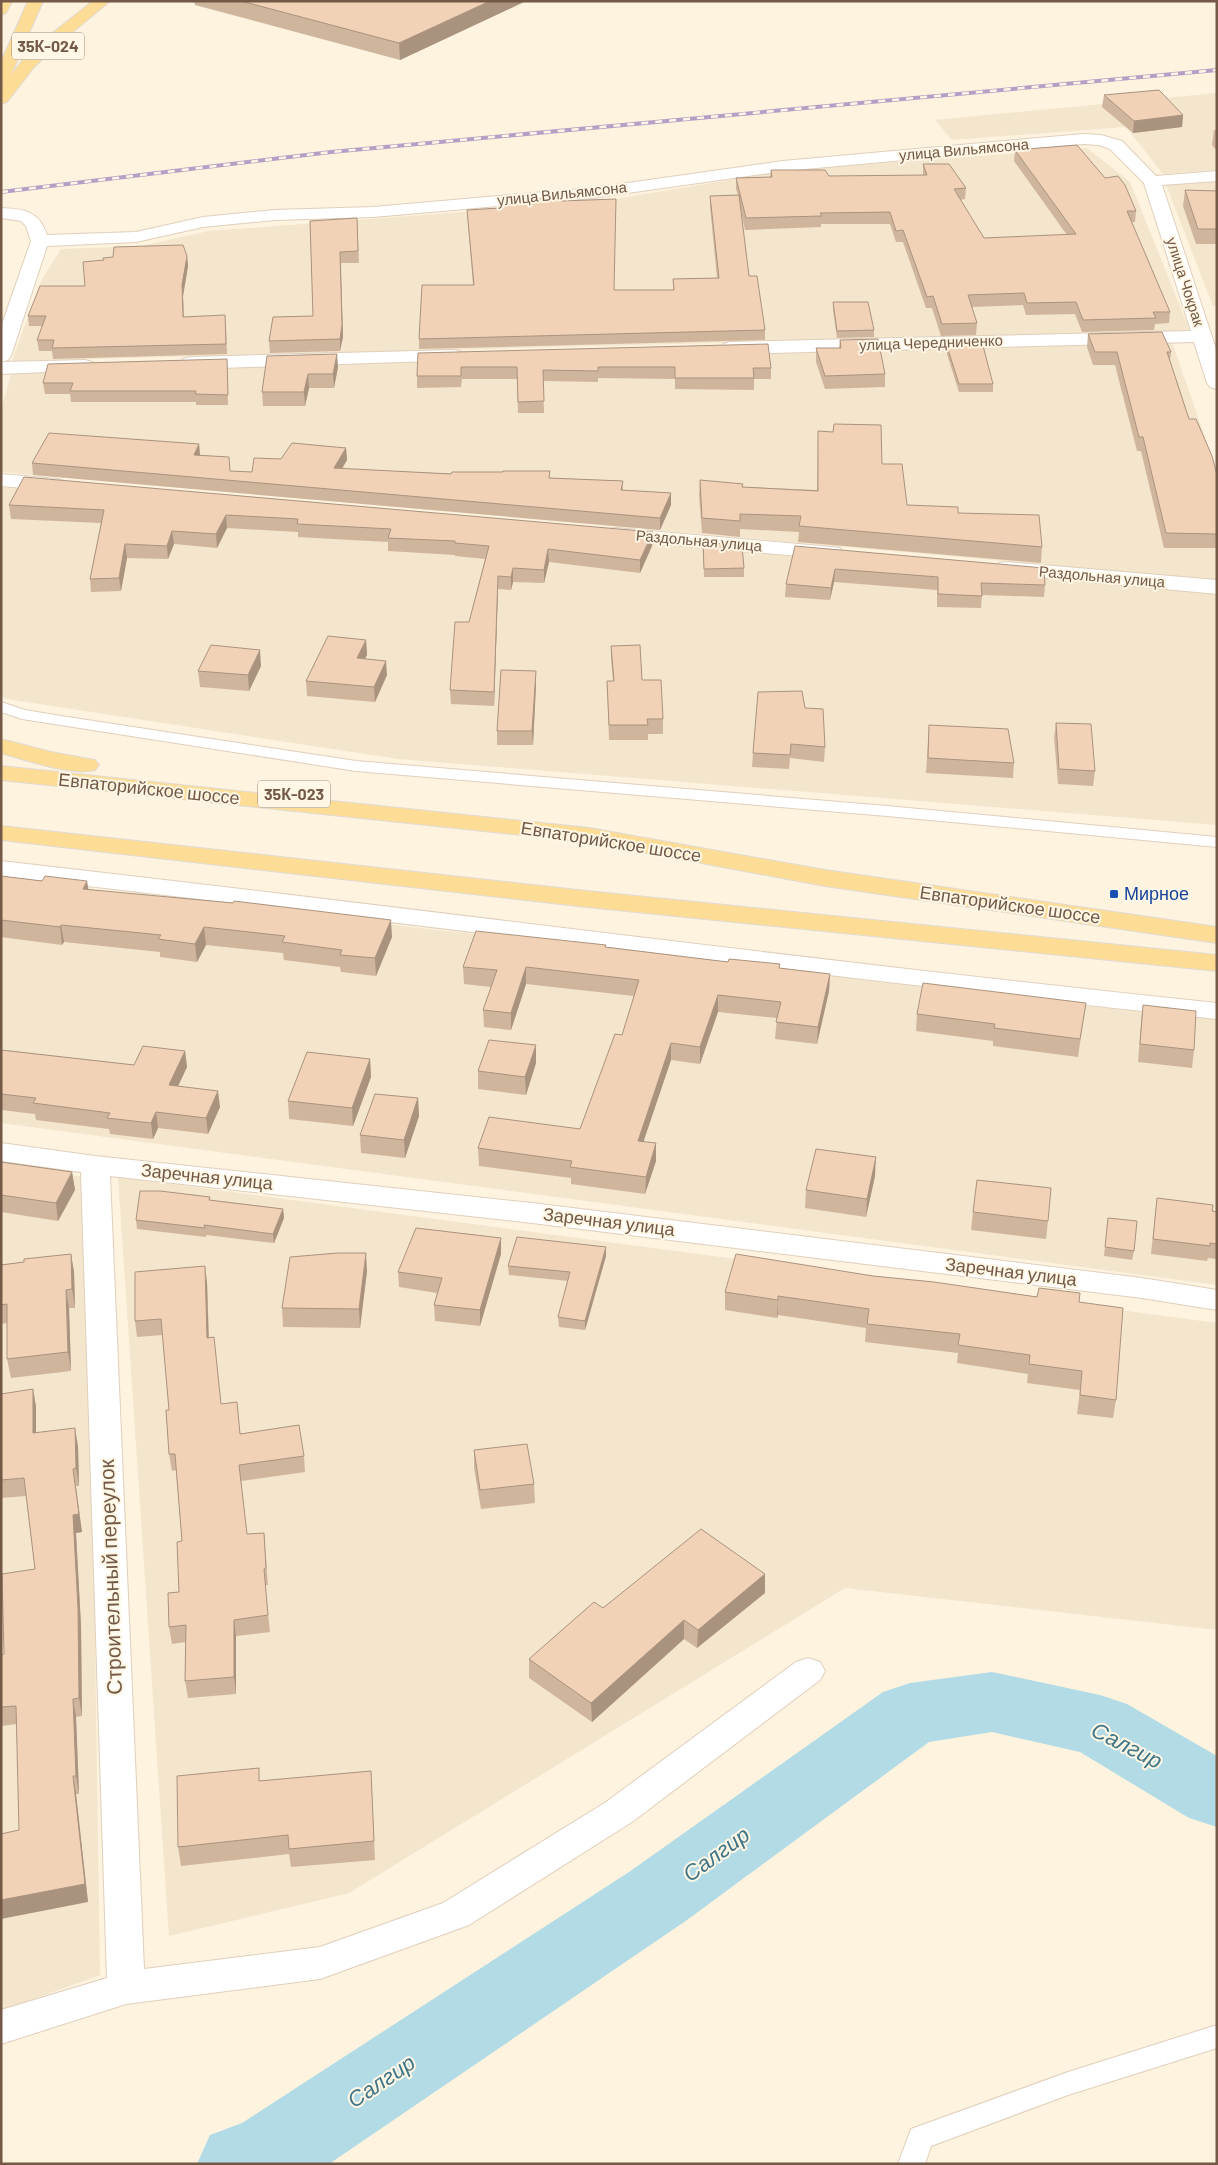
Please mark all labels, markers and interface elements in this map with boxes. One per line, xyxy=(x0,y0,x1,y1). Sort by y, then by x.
road number: 35К-024 xyxy=(12,32,84,59)
street label: улица Вильямсона xyxy=(898,134,1030,164)
street label: улица Вильямсона xyxy=(496,177,628,209)
street label: улица Чокрак xyxy=(1163,235,1209,329)
street label: улица Чередниченко xyxy=(859,330,1003,354)
street label: Раздольная улица xyxy=(635,526,764,555)
street label: Раздольная улица xyxy=(1038,562,1167,591)
street label: Евпаторийское шоссе xyxy=(57,768,241,808)
road number: 35К-023 xyxy=(258,781,330,808)
street label: Евпаторийское шоссе xyxy=(519,816,703,866)
street label: Евпаторийское шоссе xyxy=(918,880,1102,928)
place label: Мирное xyxy=(1124,882,1189,904)
marker: Мирное xyxy=(1108,888,1120,900)
street label: Заречная улица xyxy=(140,1158,275,1194)
street label: Заречная улица xyxy=(542,1202,677,1240)
street label: Заречная улица xyxy=(944,1252,1079,1290)
street label: Строительный переулок xyxy=(93,1458,126,1695)
water label: Салгир xyxy=(1087,1715,1167,1774)
water label: Салгир xyxy=(677,1820,754,1887)
water label: Салгир xyxy=(342,2048,420,2113)

